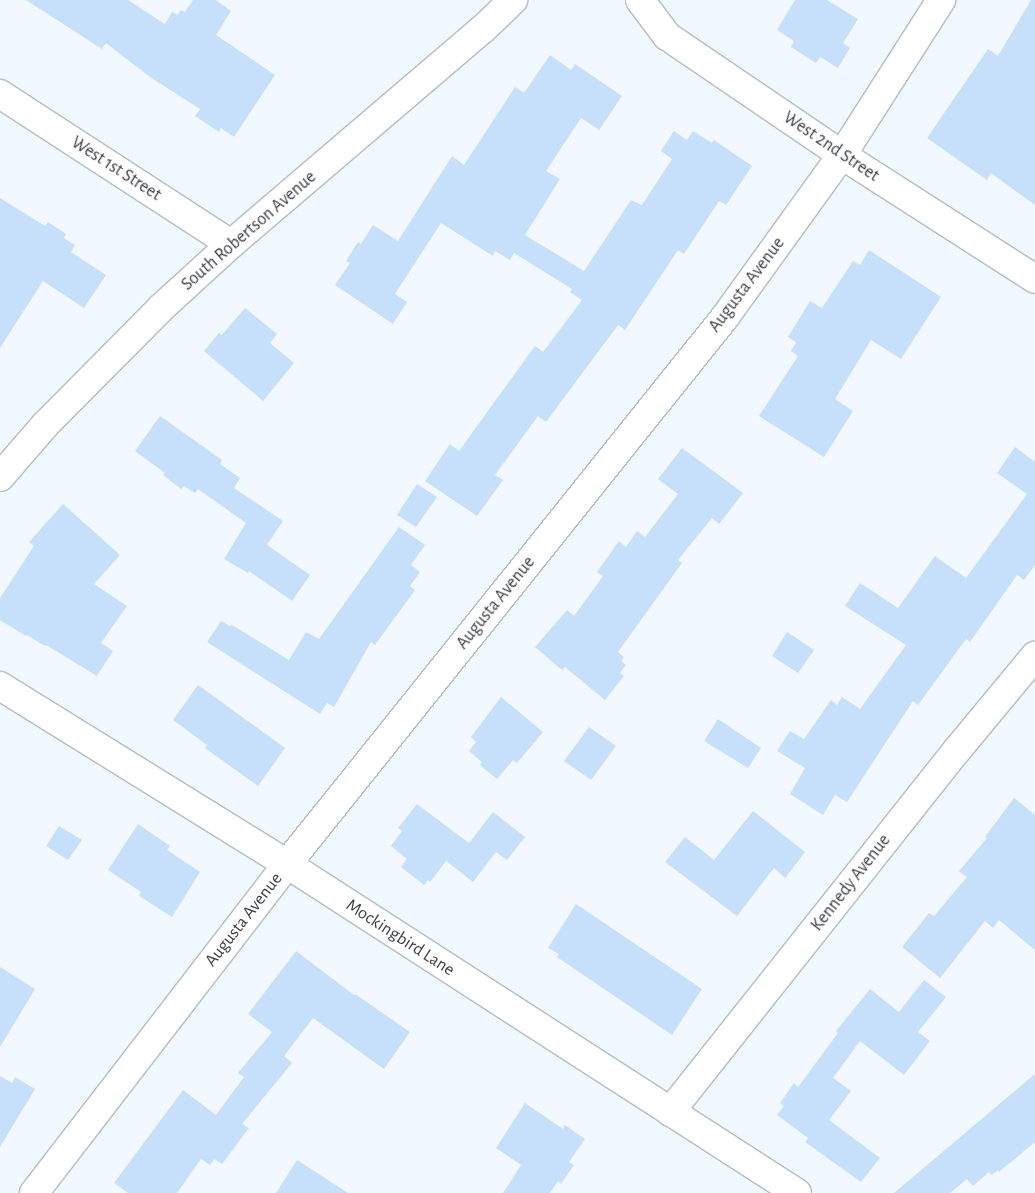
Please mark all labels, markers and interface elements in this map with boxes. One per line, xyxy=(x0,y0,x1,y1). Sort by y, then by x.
street label: West 2nd Street xyxy=(779,107,883,187)
street label: West 1st Street xyxy=(67,132,165,206)
street label: South Robertson Avenue xyxy=(177,167,321,295)
street label: Augusta Avenue xyxy=(704,233,790,337)
street label: Augusta Avenue xyxy=(452,552,540,654)
street label: Kennedy Avenue xyxy=(807,830,895,936)
street label: Augusta Avenue xyxy=(201,869,287,971)
street label: Mockingbird Lane xyxy=(342,895,458,981)

